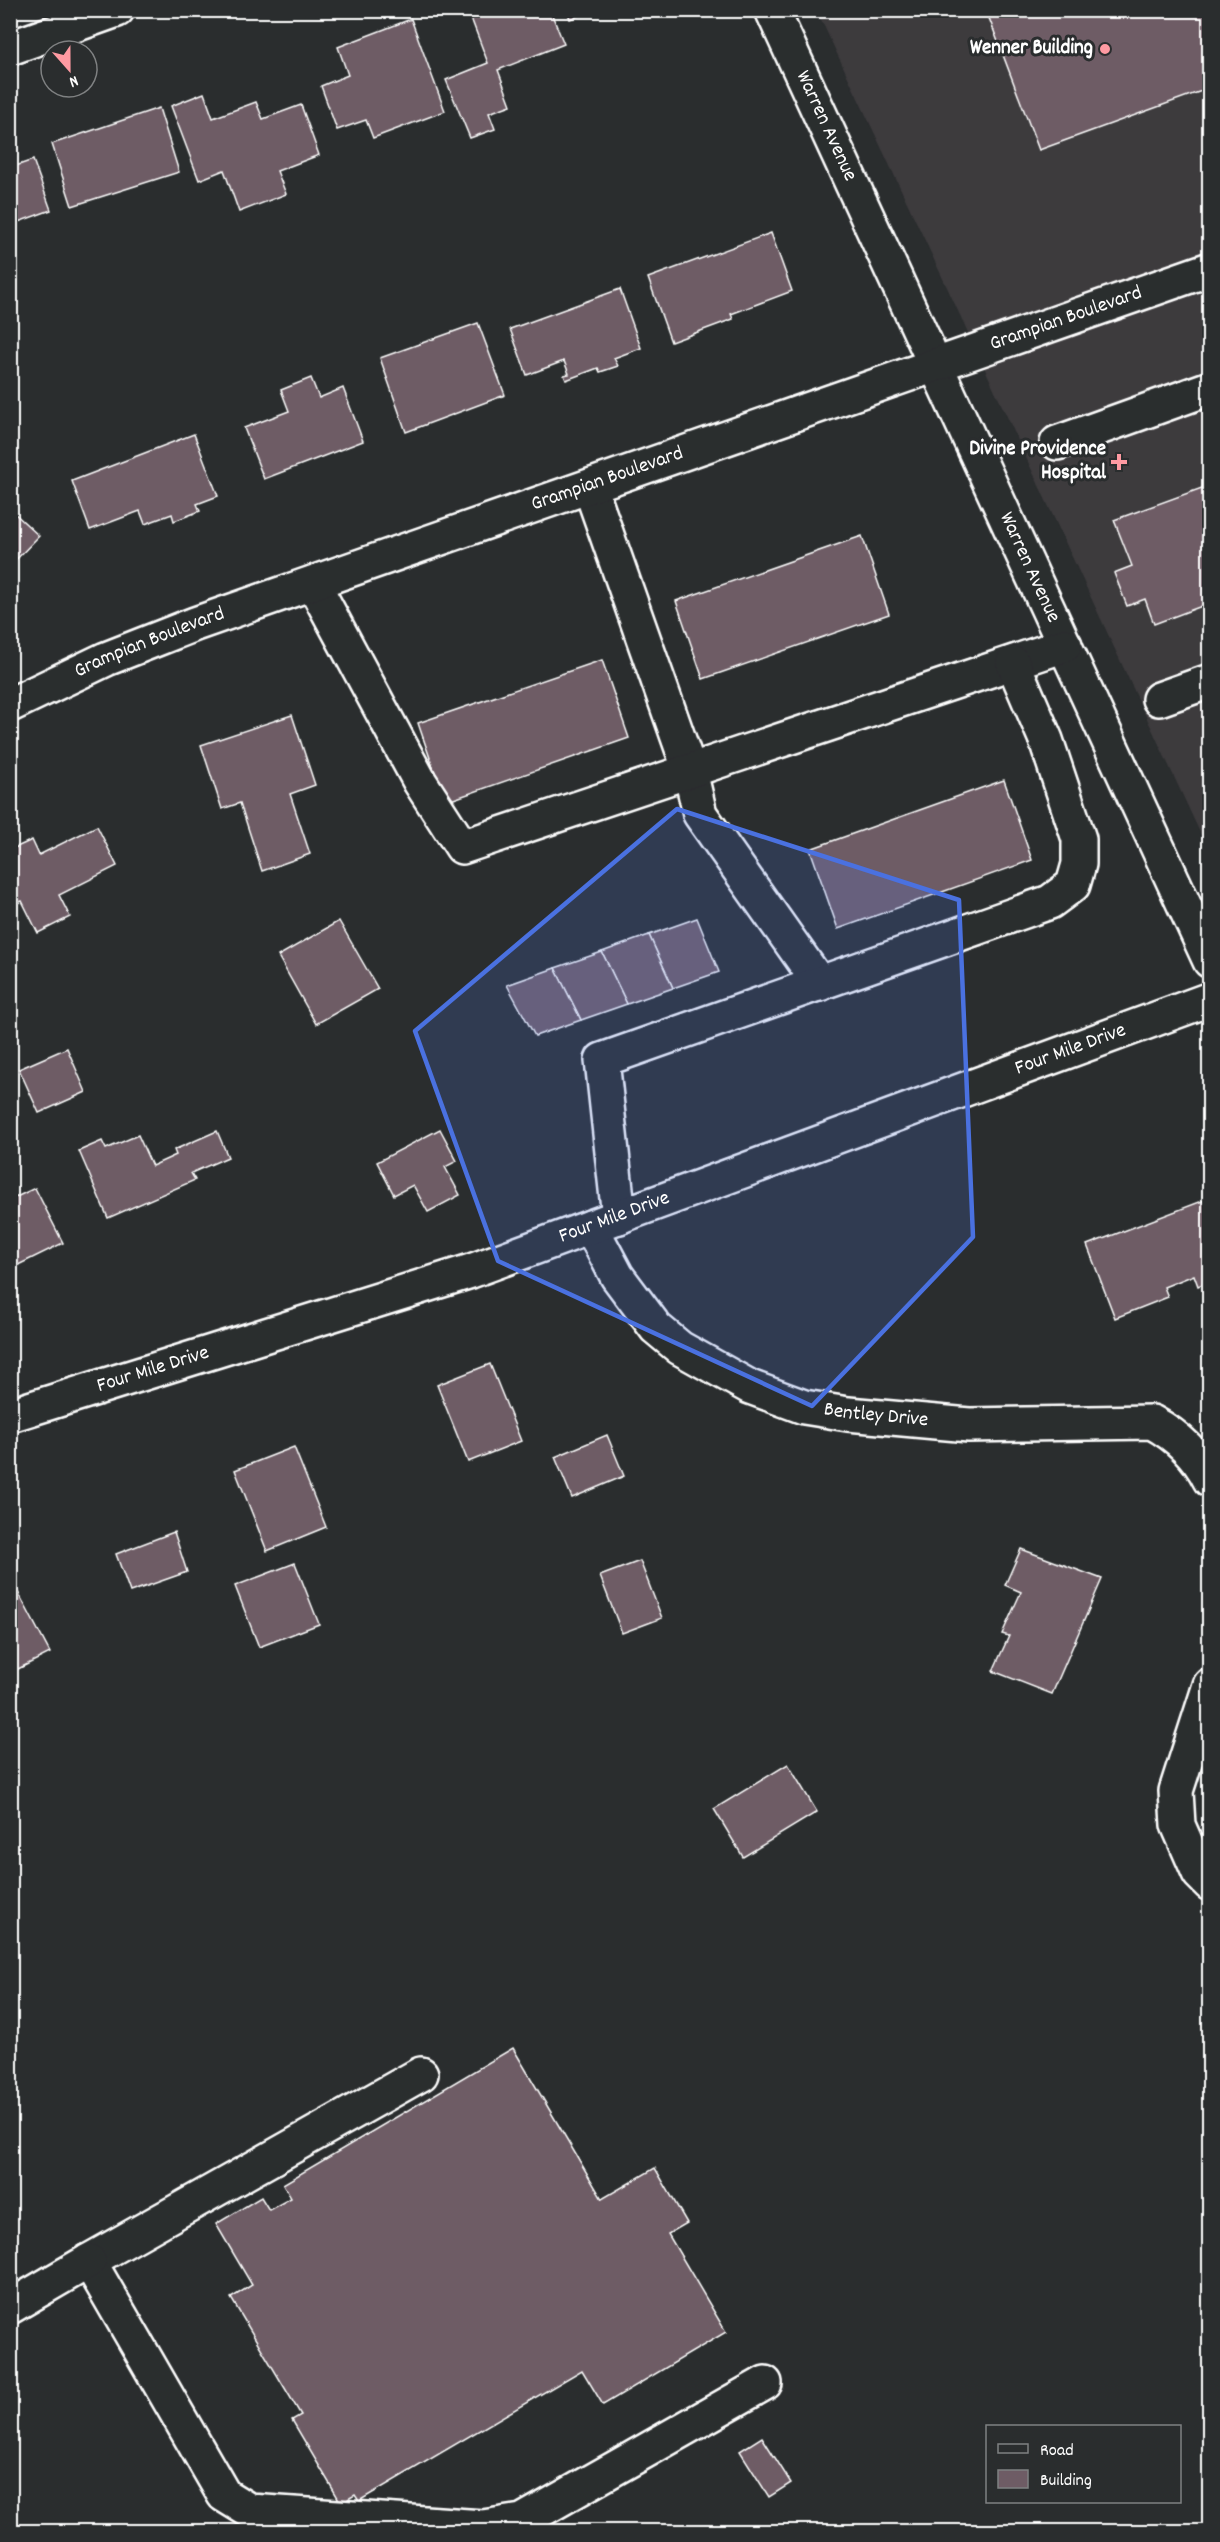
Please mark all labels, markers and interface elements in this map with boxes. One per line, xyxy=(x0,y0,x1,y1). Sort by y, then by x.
place label: Wenner Building xyxy=(970,34,1093,64)
north arrow xyxy=(39,39,99,99)
marker: Wenner Building xyxy=(1098,42,1112,56)
street label: Warren Avenue xyxy=(787,66,864,186)
text: N xyxy=(66,69,81,93)
street label: Grampian Boulevard xyxy=(986,279,1146,360)
place label: Divine Providence Hospital xyxy=(969,435,1107,489)
street label: Grampian Boulevard xyxy=(527,439,688,520)
marker: Divine Providence Hospital xyxy=(1110,453,1128,471)
street label: Warren Avenue xyxy=(990,507,1067,628)
street label: Grampian Boulevard xyxy=(70,600,229,687)
street label: Four Mile Drive xyxy=(1011,1016,1130,1084)
street label: Four Mile Drive xyxy=(555,1184,674,1252)
street label: Four Mile Drive xyxy=(93,1339,213,1402)
street label: Bentley Drive xyxy=(822,1395,929,1436)
legend xyxy=(986,2425,1181,2503)
text: Road xyxy=(1040,2439,1074,2464)
text: Building xyxy=(1040,2469,1092,2494)

